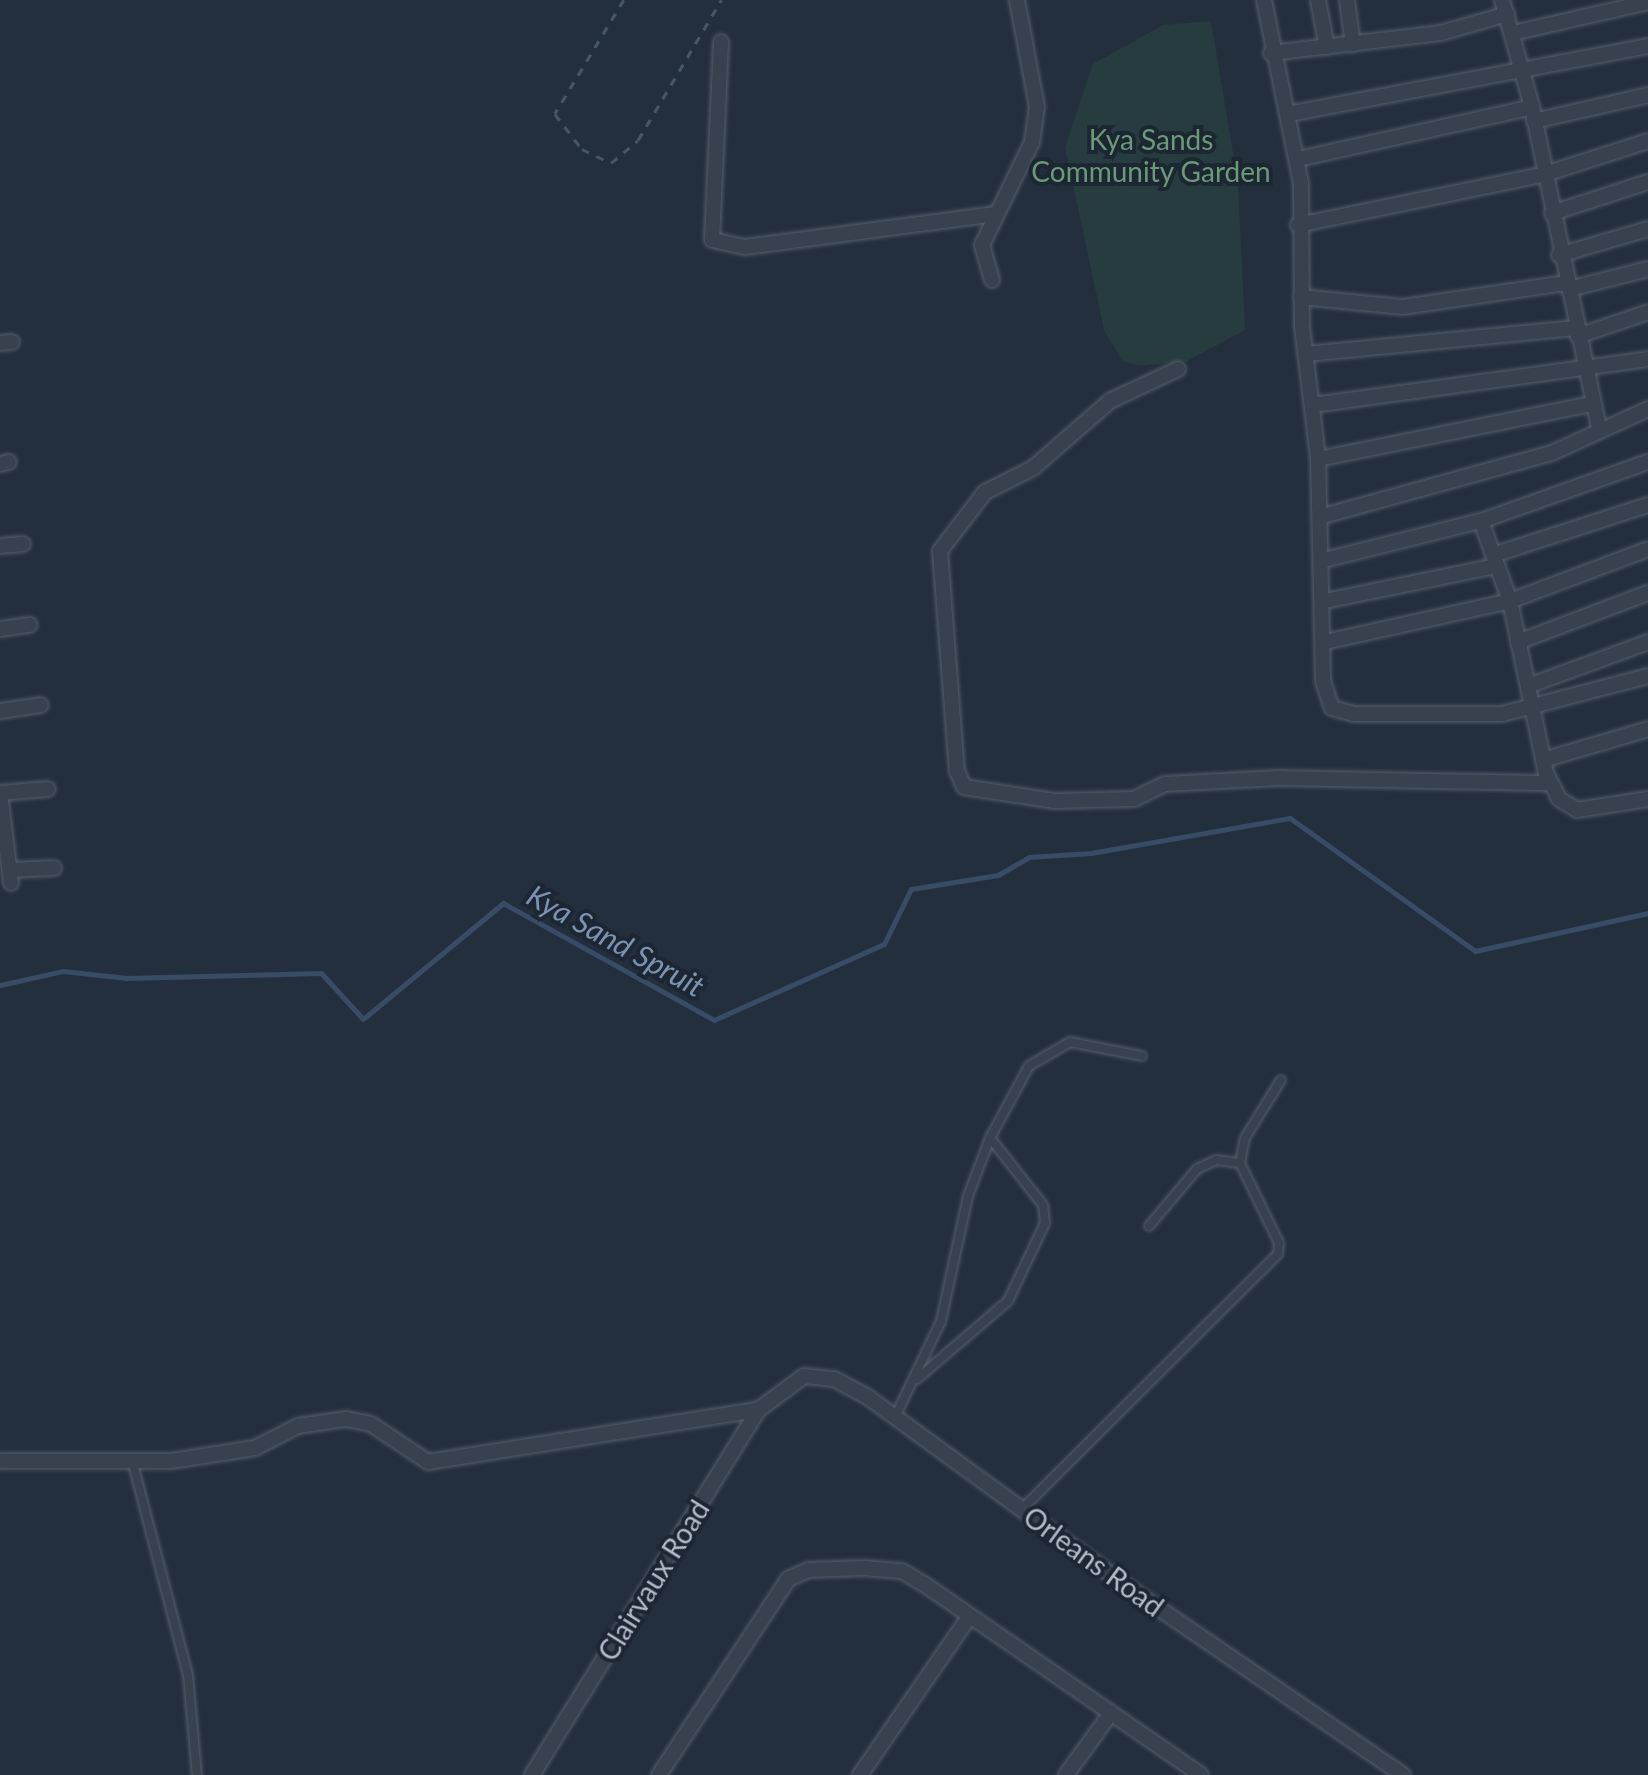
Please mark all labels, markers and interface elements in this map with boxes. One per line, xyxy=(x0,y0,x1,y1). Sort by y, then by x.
park label: Kya Sands Community Garden xyxy=(1031,122,1271,188)
water label: Kya Sand Spruit xyxy=(521,876,711,1004)
street label: Clairvaux Road xyxy=(590,1493,716,1667)
street label: Orleans Road xyxy=(1018,1499,1170,1623)

